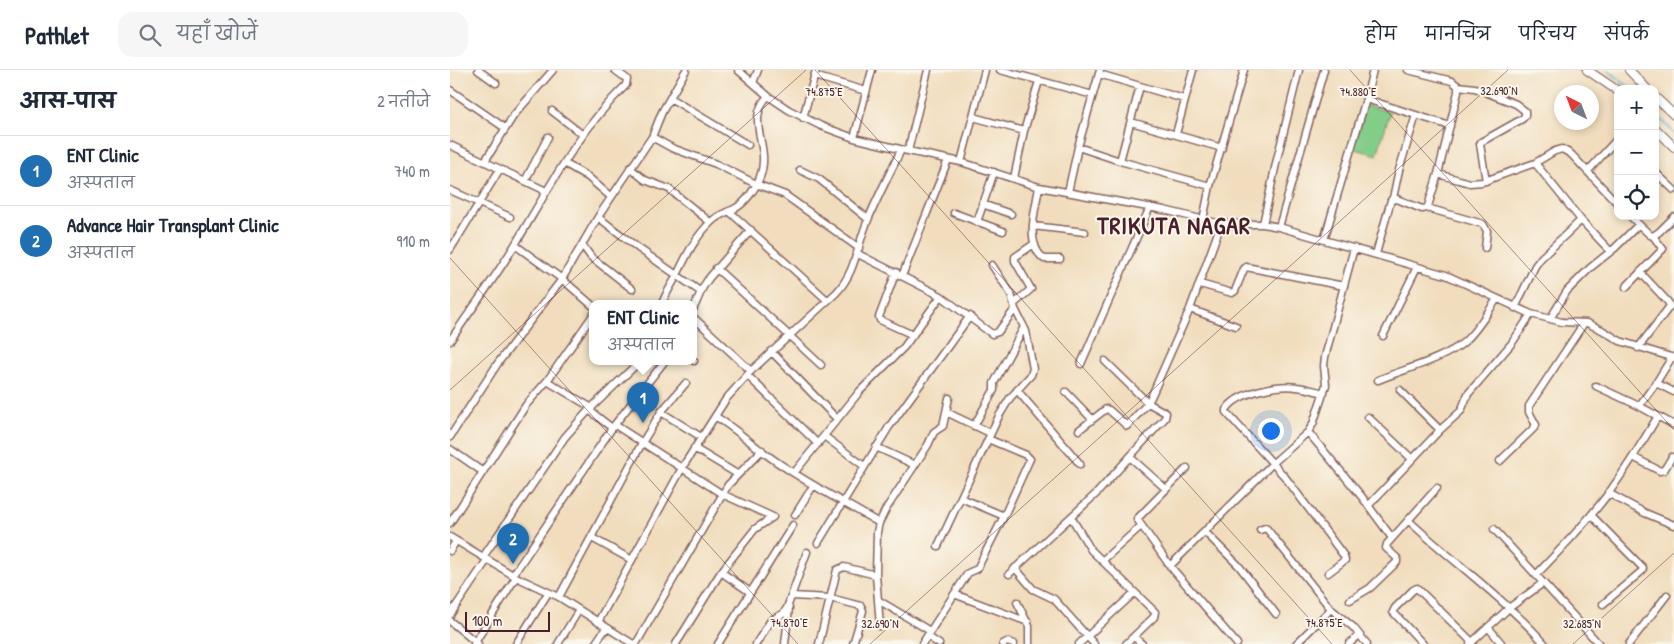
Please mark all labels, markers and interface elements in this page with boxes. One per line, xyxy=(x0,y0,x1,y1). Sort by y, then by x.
search box xyxy=(118,12,468,57)
text: Pathlet xyxy=(25,19,88,51)
text: यहाँ खोजें xyxy=(176,20,258,46)
icon: search xyxy=(136,21,164,49)
text: होम xyxy=(1365,21,1397,46)
text: मानचित्र xyxy=(1425,21,1491,46)
text: परिचय xyxy=(1519,21,1576,46)
text: संपर्क xyxy=(1604,21,1649,46)
text: 32.690°N xyxy=(1480,82,1518,99)
text: 74.875°E xyxy=(805,83,843,100)
text: 74.880°E xyxy=(1340,83,1377,100)
north arrow xyxy=(1554,85,1599,130)
map controls xyxy=(1614,85,1659,220)
button: + xyxy=(1614,85,1659,130)
text: आस-पास xyxy=(20,86,116,115)
text: 2 नतीजे xyxy=(377,90,430,112)
button: − xyxy=(1614,130,1659,175)
text: ENT Clinic xyxy=(67,142,139,168)
text: 1 xyxy=(33,160,39,182)
text: 740 m xyxy=(394,160,430,182)
text: अस्पताल xyxy=(67,171,135,193)
button: locate xyxy=(1614,175,1659,220)
district label: TRIKUTA NAGAR xyxy=(1096,209,1251,241)
text: Advance Hair Transplant Clinic xyxy=(67,212,279,238)
text: 2 xyxy=(32,230,40,252)
text: 910 m xyxy=(397,230,430,252)
text: अस्पताल xyxy=(67,241,135,263)
popup xyxy=(589,300,697,365)
text: ENT Clinic xyxy=(607,304,679,330)
text: अस्पताल xyxy=(607,333,675,355)
pin: 1 xyxy=(627,382,659,423)
your location xyxy=(1258,418,1284,444)
pin: 2 xyxy=(497,523,529,564)
scale bar xyxy=(465,609,550,632)
text: 100 m xyxy=(472,611,502,630)
text: 74.870°E xyxy=(770,614,808,631)
text: 74.875°E xyxy=(1305,614,1343,631)
text: 32.690°N xyxy=(861,615,899,632)
text: 32.685°N xyxy=(1563,615,1601,632)

